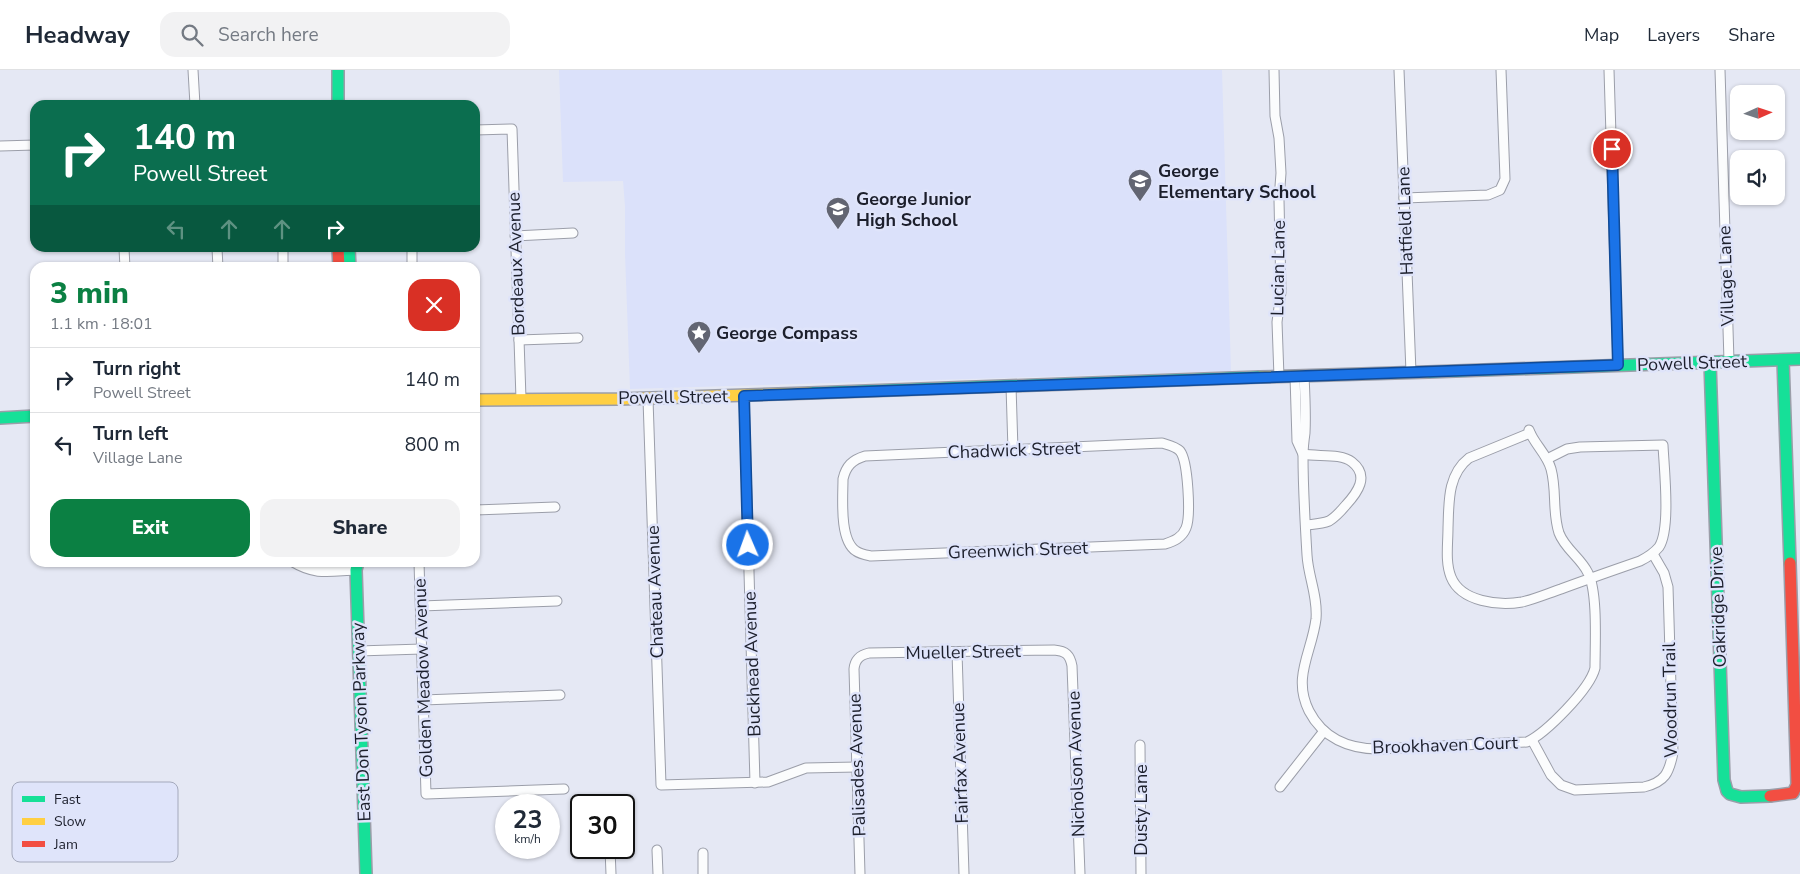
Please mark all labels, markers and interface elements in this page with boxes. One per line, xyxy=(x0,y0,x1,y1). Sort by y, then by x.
search box xyxy=(160,12,510,57)
text: Headway xyxy=(25,19,130,51)
icon: search xyxy=(178,21,206,49)
text: Search here xyxy=(218,22,319,48)
text: Map xyxy=(1584,23,1619,47)
text: Layers xyxy=(1647,23,1700,47)
text: Share xyxy=(1728,23,1775,47)
north arrow xyxy=(1730,85,1785,140)
map controls xyxy=(1730,85,1785,205)
text: 140 m xyxy=(133,114,236,161)
icon: right xyxy=(50,120,115,185)
pin xyxy=(1591,128,1633,170)
icon: arrive xyxy=(1598,135,1626,163)
button: sound xyxy=(1730,150,1785,205)
text: Powell Street xyxy=(133,159,267,189)
place label: George Elementary School xyxy=(1158,159,1316,204)
street label: Hatfield Lane xyxy=(1391,166,1419,276)
school or university icon: George Elementary School xyxy=(1127,168,1153,202)
place label: George Junior High School xyxy=(856,187,971,232)
street label: Bordeaux Avenue xyxy=(502,192,530,336)
school or university icon: George Junior High School xyxy=(825,196,851,230)
icon: left xyxy=(162,215,190,243)
icon: ahead xyxy=(215,215,243,243)
icon: ahead xyxy=(268,215,296,243)
icon: right xyxy=(321,215,349,243)
street label: Lucian Lane xyxy=(1265,220,1291,316)
street label: Village Lane xyxy=(1712,225,1740,328)
text: 3 min xyxy=(50,273,129,314)
button: close xyxy=(408,279,460,331)
text: 1.1 km · 18:01 xyxy=(50,313,153,335)
place icon: George Compass xyxy=(686,320,712,354)
place label: George Compass xyxy=(716,321,858,345)
street label: Powell Street xyxy=(1637,349,1748,377)
text: Turn right xyxy=(93,356,180,382)
icon: right xyxy=(50,366,78,394)
text: 140 m xyxy=(405,367,460,393)
text: Powell Street xyxy=(93,382,191,404)
street label: Powell Street xyxy=(618,384,729,410)
text: Turn left xyxy=(93,421,168,447)
icon: left xyxy=(50,431,78,459)
text: 800 m xyxy=(405,432,460,458)
street label: Chadwick Street xyxy=(947,436,1081,464)
text: Village Lane xyxy=(93,447,182,469)
button: Exit xyxy=(50,499,250,557)
button: Share xyxy=(260,499,460,557)
position arrow xyxy=(721,518,773,570)
street label: Chateau Avenue xyxy=(641,525,669,659)
street label: Greenwich Street xyxy=(947,536,1089,564)
street label: Oakridge Drive xyxy=(1704,546,1732,668)
street label: Golden Meadow Avenue xyxy=(408,578,438,778)
street label: Buckhead Avenue xyxy=(737,591,767,737)
street label: East Don Tyson Parkway xyxy=(346,621,376,822)
street label: Mueller Street xyxy=(905,639,1022,665)
street label: Woodrun Trail xyxy=(1657,641,1683,758)
street label: Nicholson Avenue xyxy=(1061,691,1091,837)
street label: Palisades Avenue xyxy=(843,693,871,837)
street label: Fairfax Avenue xyxy=(946,702,974,824)
street label: Brookhaven Court xyxy=(1372,730,1519,760)
street label: Dusty Lane xyxy=(1129,764,1153,856)
legend xyxy=(12,782,178,862)
text: Fast xyxy=(54,790,80,809)
speed limit sign: 30 xyxy=(570,794,635,859)
text: 23 xyxy=(512,803,543,837)
text: Slow xyxy=(54,812,86,831)
text: km/h xyxy=(514,831,541,847)
text: Jam xyxy=(53,835,78,854)

